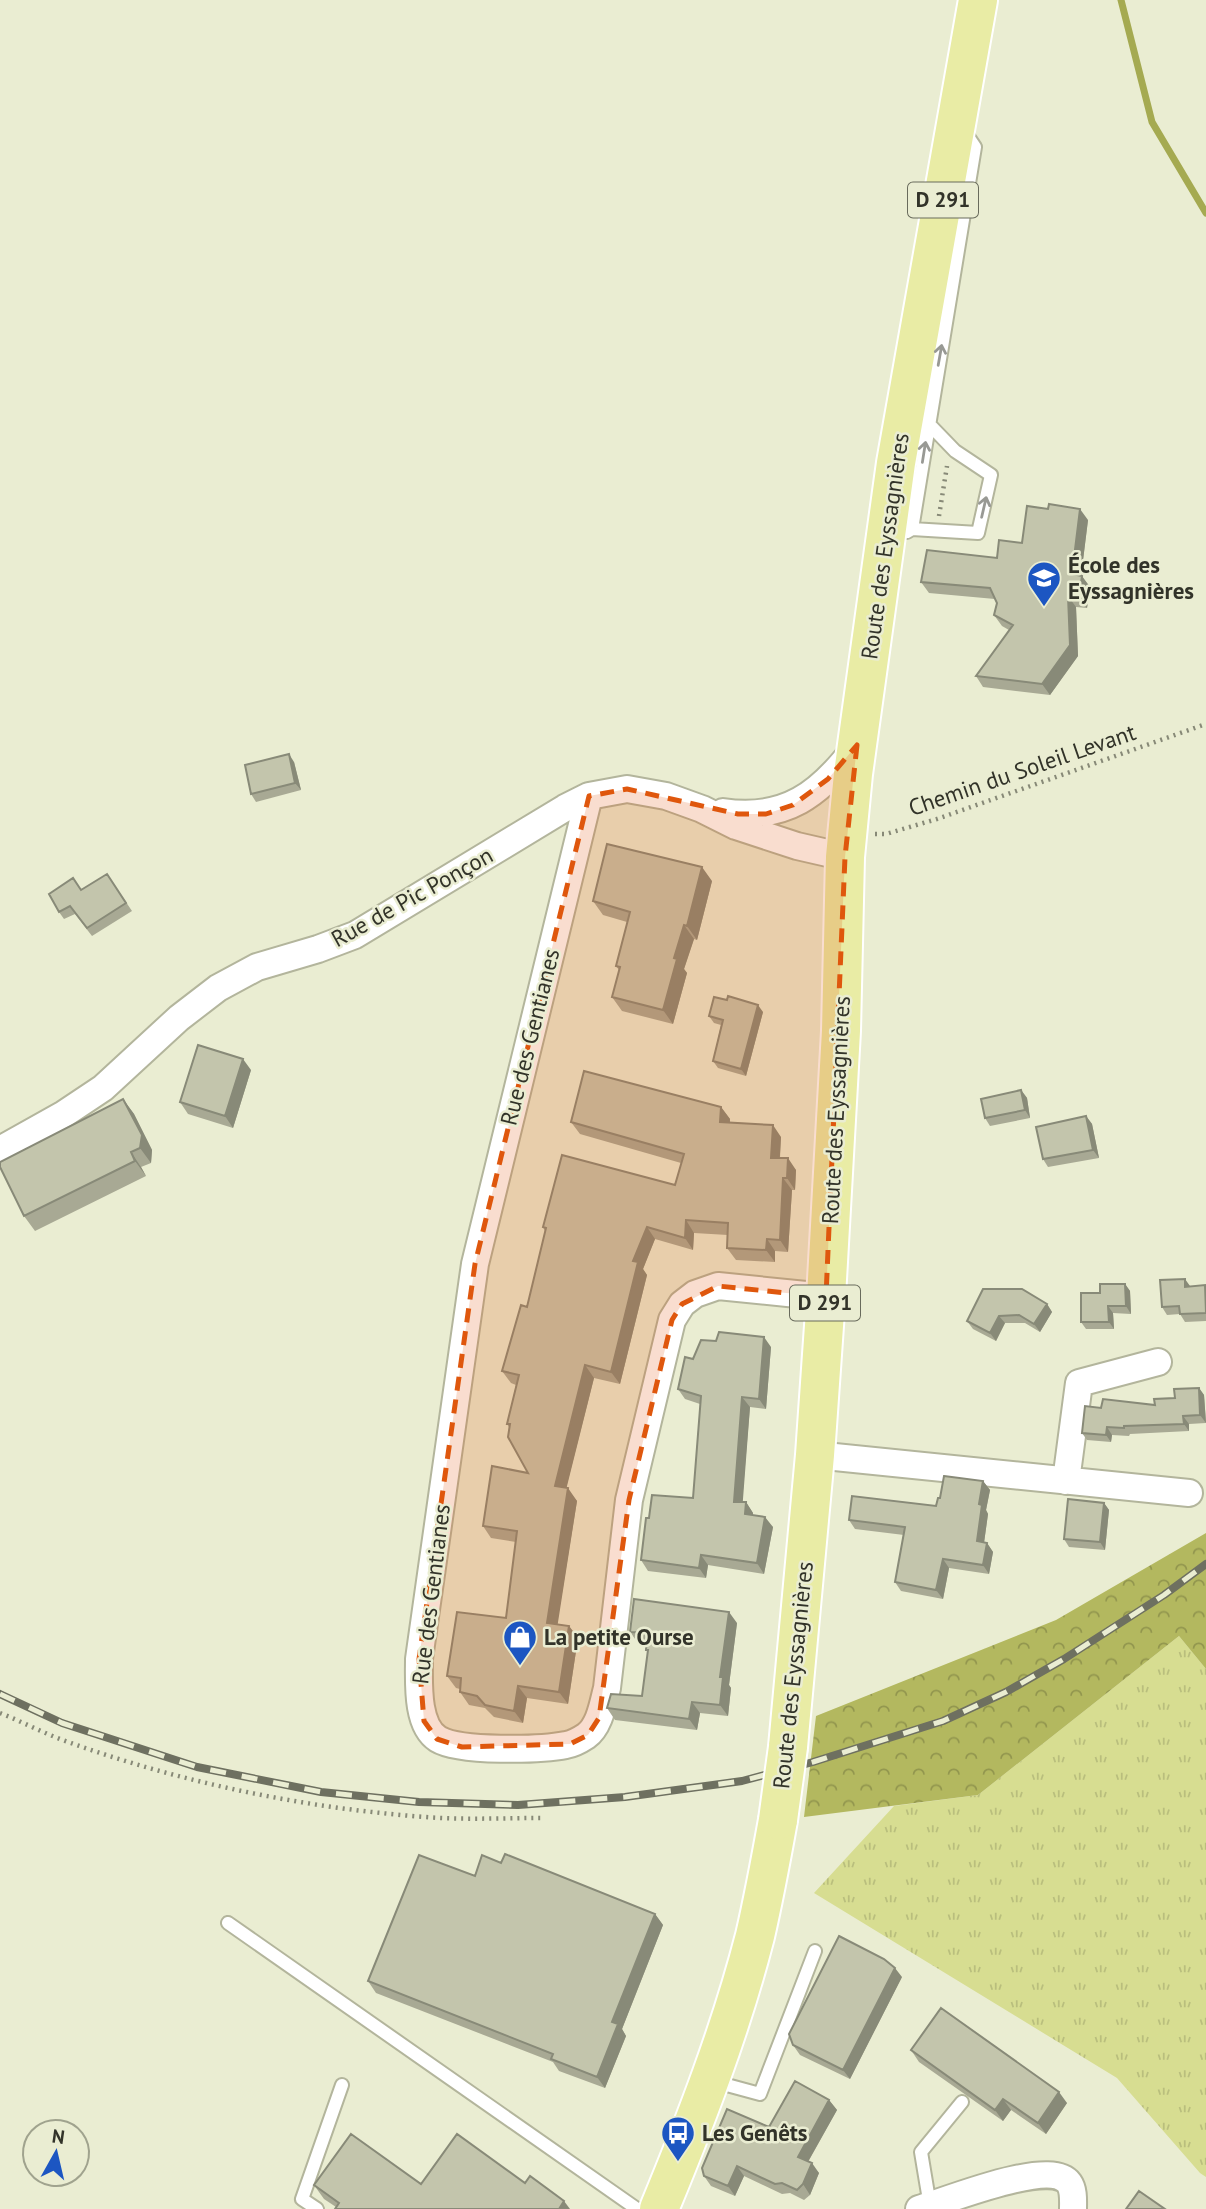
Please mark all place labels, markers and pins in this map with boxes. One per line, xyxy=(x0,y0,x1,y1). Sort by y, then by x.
place label: École des Eyssagnières xyxy=(1068,550,1194,605)
school or university icon: École des Eyssagnières xyxy=(1025,559,1063,608)
shop icon: La petite Ourse xyxy=(501,1618,539,1667)
place label: La petite Ourse xyxy=(544,1622,694,1651)
bus stop icon: Les Genêts xyxy=(659,2114,697,2163)
place label: Les Genêts xyxy=(702,2118,808,2147)

